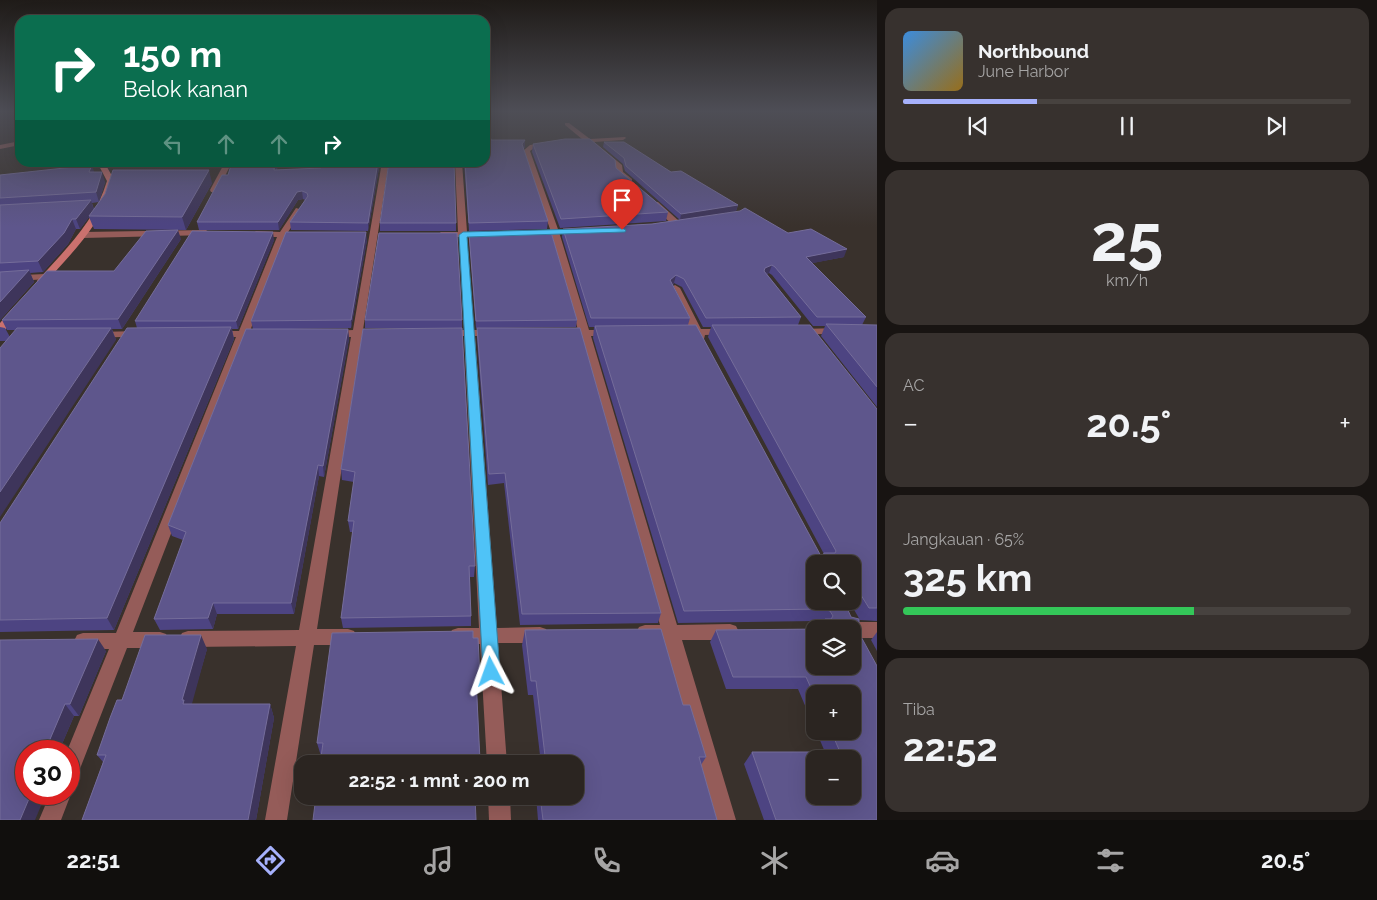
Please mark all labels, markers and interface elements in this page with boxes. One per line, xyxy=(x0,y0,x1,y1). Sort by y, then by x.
text: 150 m xyxy=(123,34,222,75)
icon: right xyxy=(40,35,105,100)
text: Northbound xyxy=(978,40,1089,62)
text: June Harbor xyxy=(978,62,1069,81)
text: Belok kanan xyxy=(123,76,248,102)
icon: previous xyxy=(964,112,992,140)
icon: pause xyxy=(1113,112,1141,140)
icon: next xyxy=(1262,112,1290,140)
icon: left xyxy=(159,130,187,158)
icon: ahead xyxy=(212,130,240,158)
icon: ahead xyxy=(265,130,293,158)
icon: right xyxy=(318,130,346,158)
pin xyxy=(601,179,643,230)
icon: arrive xyxy=(608,186,636,214)
text: 25 xyxy=(1091,200,1163,276)
text: km/h xyxy=(1106,271,1148,290)
text: AC xyxy=(903,376,924,395)
text: 20.5° xyxy=(1086,401,1171,446)
text: − xyxy=(903,407,918,440)
text: + xyxy=(1339,407,1351,440)
text: Jangkauan · 65% xyxy=(903,530,1024,549)
map controls xyxy=(806,555,861,805)
button: search xyxy=(806,555,861,610)
text: 325 km xyxy=(903,555,1032,600)
button: layers xyxy=(806,620,861,675)
position arrow xyxy=(464,645,516,697)
button: + xyxy=(806,685,861,740)
text: Tiba xyxy=(903,700,935,719)
text: 22:52 xyxy=(903,725,998,770)
speed limit sign: 30 xyxy=(15,740,80,805)
button: − xyxy=(806,750,861,805)
text: 22:52 · 1 mnt · 200 m xyxy=(349,769,529,791)
icon: directions xyxy=(253,843,288,878)
icon: music xyxy=(421,843,456,878)
icon: phone xyxy=(589,843,624,878)
icon: climate xyxy=(757,843,792,878)
icon: car xyxy=(925,843,960,878)
icon: filters xyxy=(1093,843,1128,878)
text: 22:51 xyxy=(67,847,120,873)
text: 20.5° xyxy=(1261,847,1310,873)

